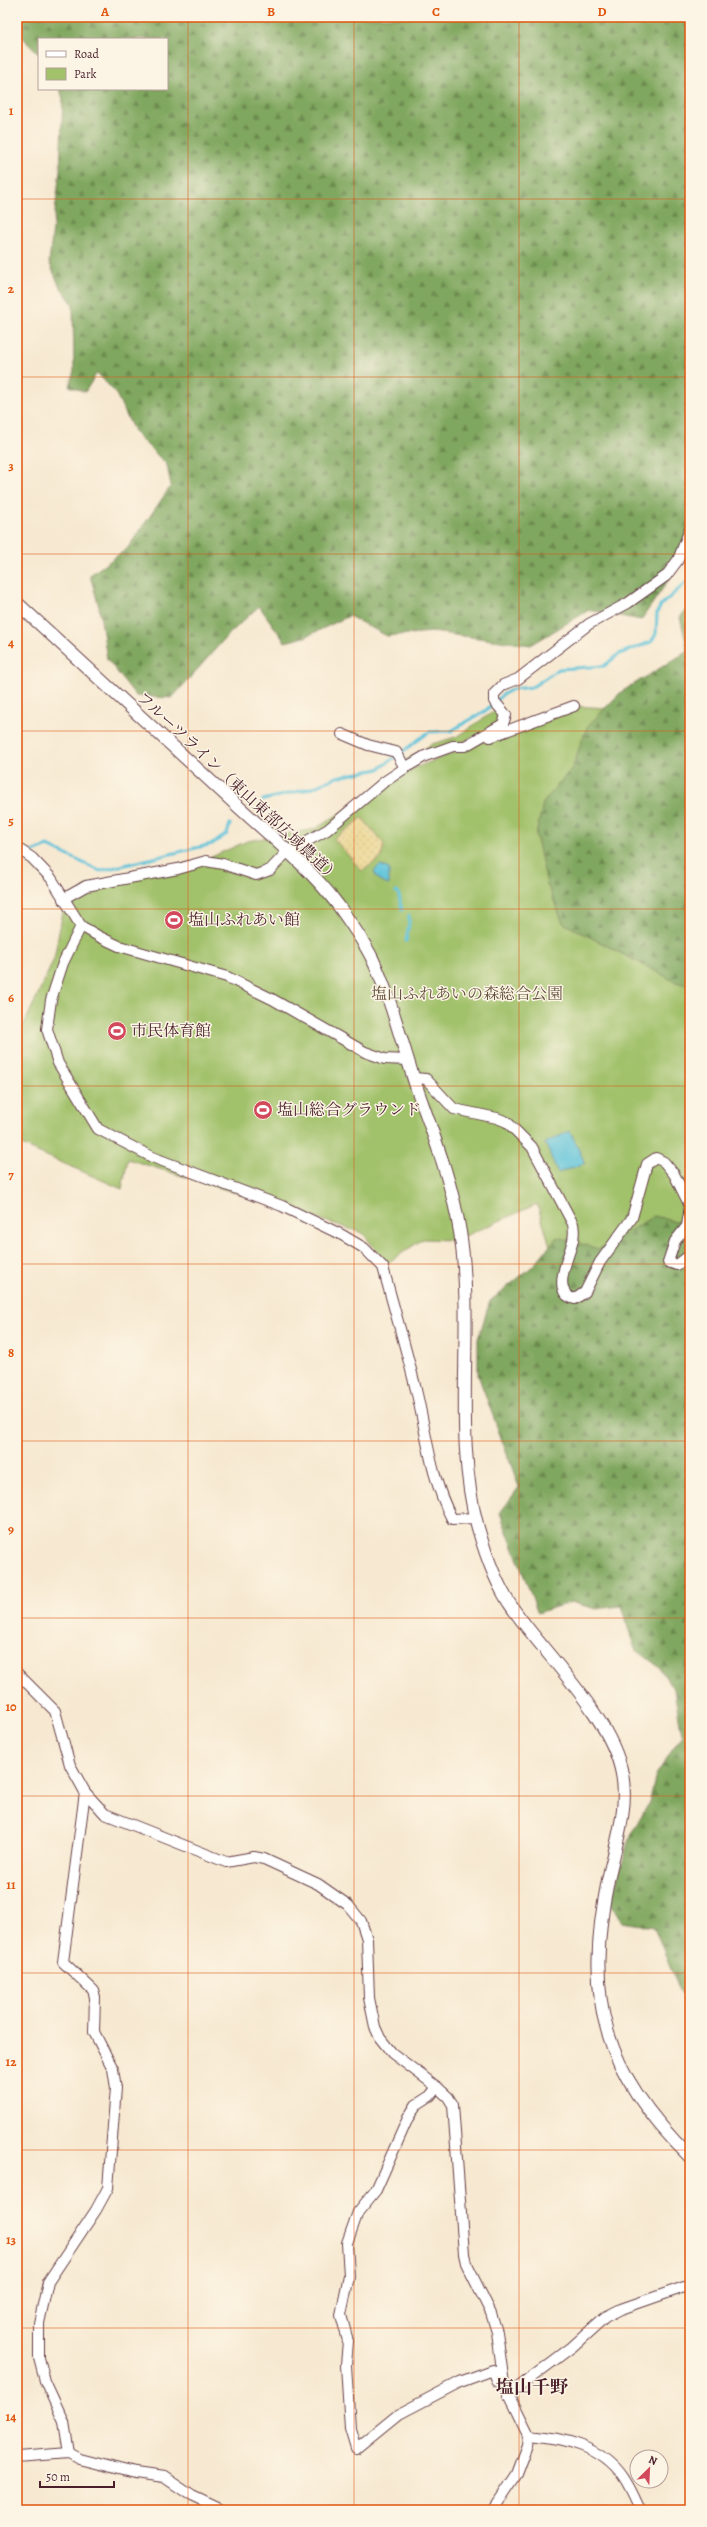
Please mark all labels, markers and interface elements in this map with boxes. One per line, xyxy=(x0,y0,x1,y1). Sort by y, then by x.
text: A xyxy=(100,3,110,20)
text: B xyxy=(267,3,275,20)
text: C xyxy=(432,3,440,20)
text: D xyxy=(597,3,607,20)
legend xyxy=(38,38,168,90)
text: Road xyxy=(74,46,100,62)
text: Park xyxy=(74,66,97,82)
text: 1 xyxy=(9,102,14,119)
text: 2 xyxy=(8,280,15,297)
text: 3 xyxy=(8,457,14,474)
text: 4 xyxy=(8,634,14,651)
street label: フルーツライン（東山東部広域農道） xyxy=(132,687,344,887)
text: 5 xyxy=(8,812,14,829)
sports icon: 塩山ふれあい館 xyxy=(163,909,185,931)
place label: 塩山ふれあい館 xyxy=(188,909,300,931)
park label: 塩山ふれあいの森総合公園 xyxy=(371,983,563,1005)
text: 6 xyxy=(8,989,14,1006)
sports icon: 市民体育館 xyxy=(106,1020,128,1042)
place label: 市民体育館 xyxy=(131,1020,211,1042)
sports icon: 塩山総合グラウンド xyxy=(252,1099,274,1121)
place label: 塩山総合グラウンド xyxy=(277,1099,421,1121)
text: 7 xyxy=(8,1166,14,1183)
text: 8 xyxy=(8,1344,14,1361)
text: 9 xyxy=(8,1521,14,1538)
text: 10 xyxy=(5,1698,17,1715)
text: 11 xyxy=(6,1876,16,1893)
text: 12 xyxy=(6,2053,17,2070)
text: 13 xyxy=(6,2231,17,2248)
district label: 塩山千野 xyxy=(496,2375,569,2399)
text: 14 xyxy=(6,2408,16,2425)
north arrow xyxy=(629,2449,669,2489)
text: N xyxy=(646,2452,660,2469)
scale bar xyxy=(40,2463,114,2489)
text: 50 m xyxy=(46,2469,70,2485)

